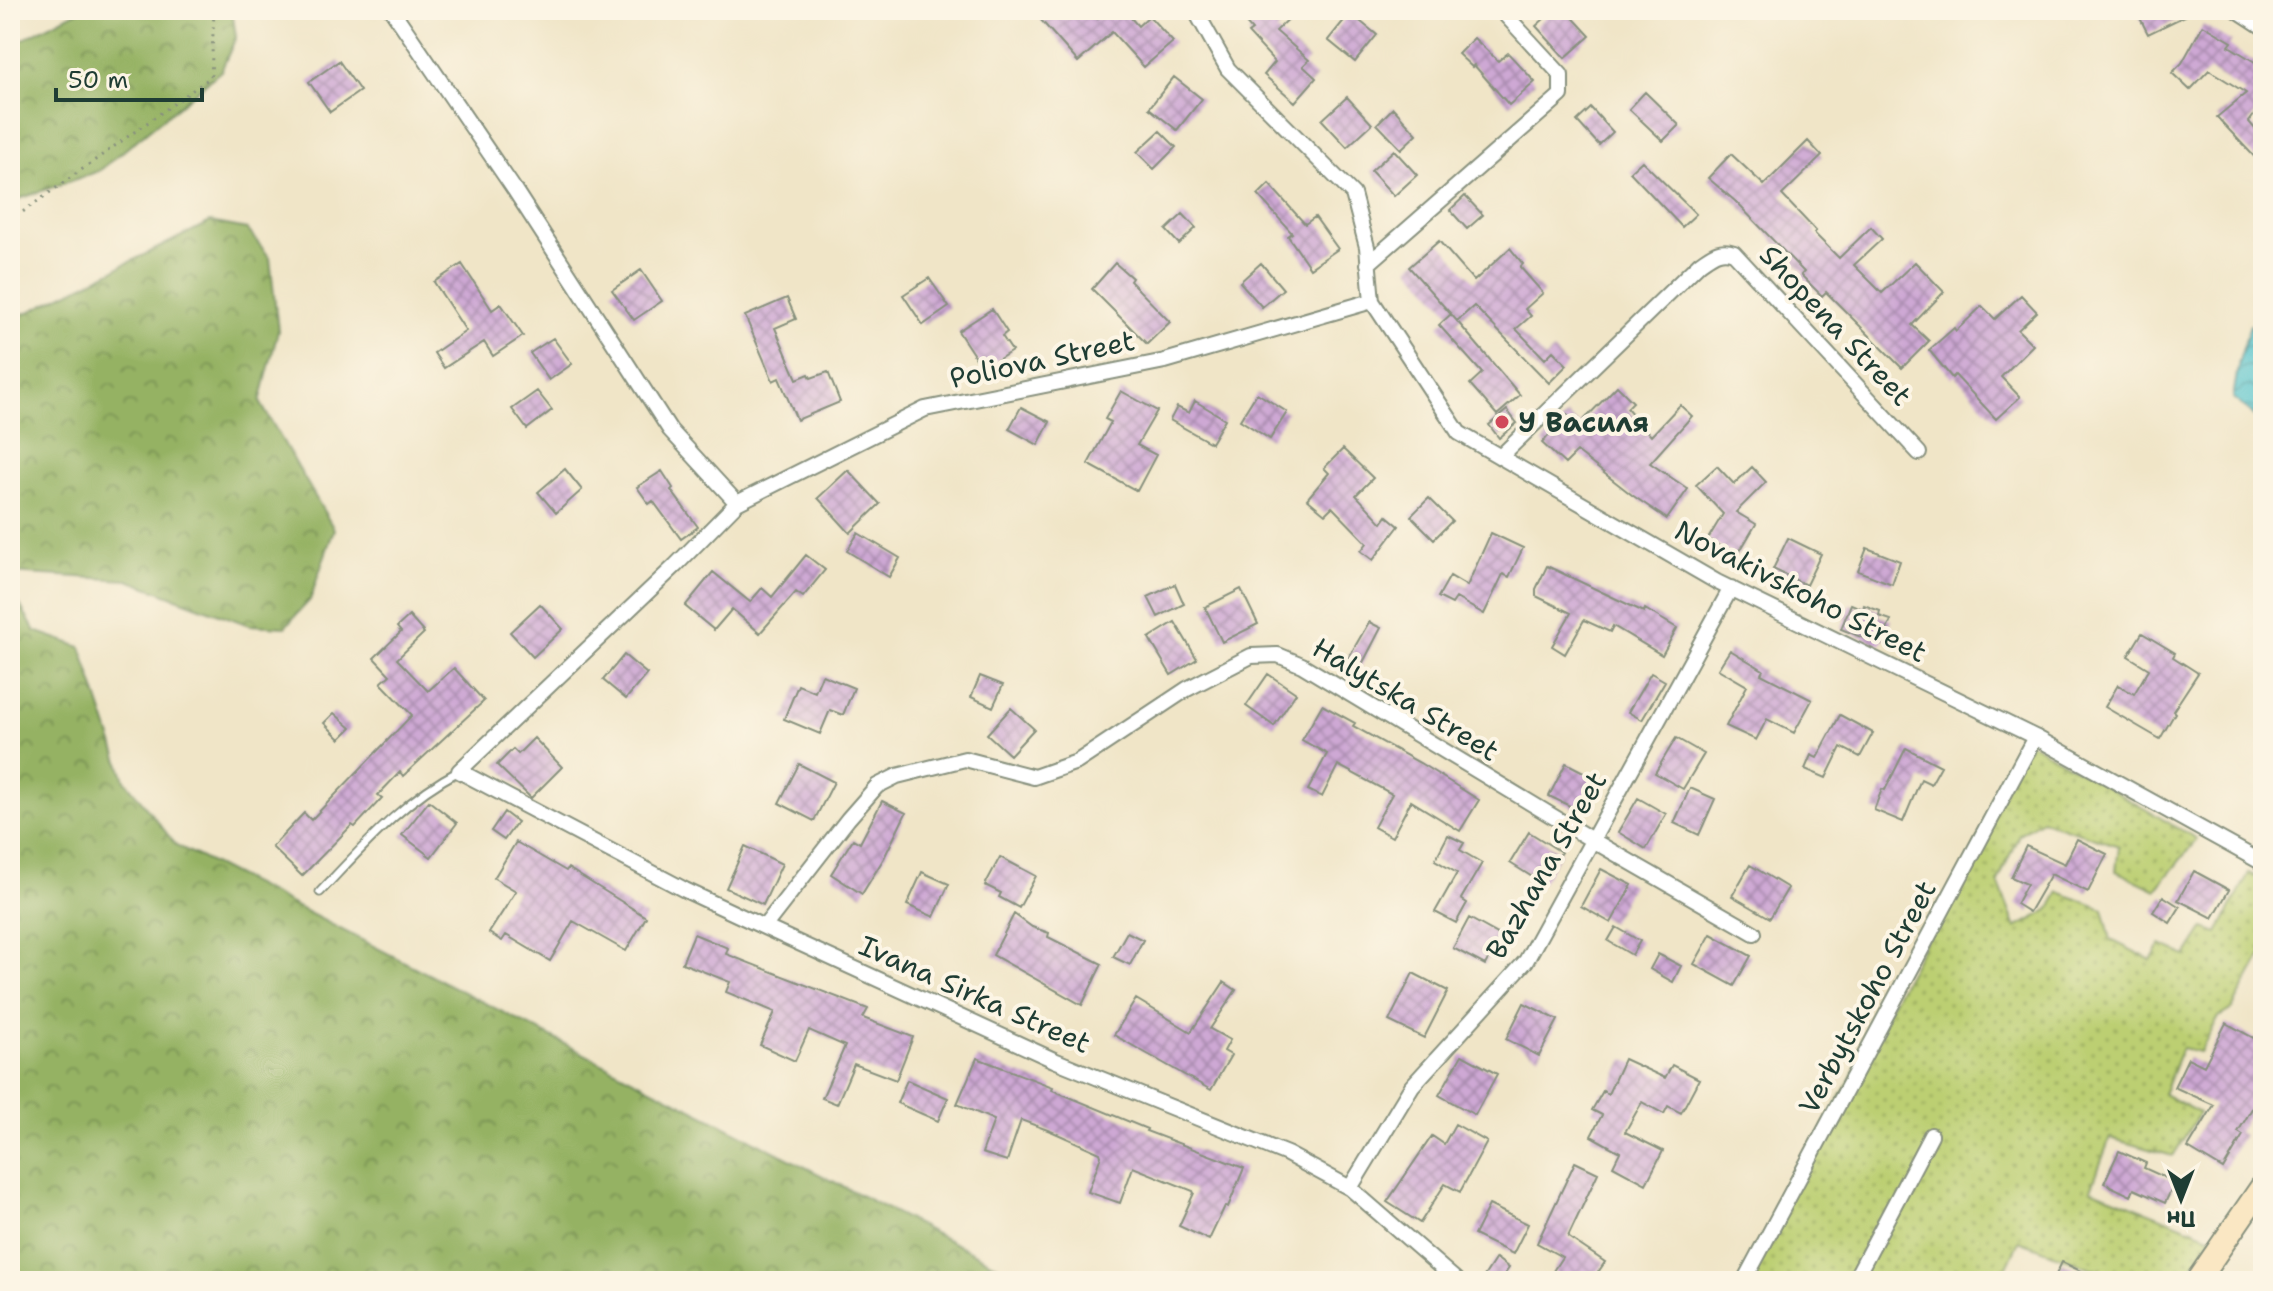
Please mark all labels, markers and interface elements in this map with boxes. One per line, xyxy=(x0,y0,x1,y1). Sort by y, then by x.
scale bar xyxy=(56,52,202,102)
text: 50 m xyxy=(68,64,128,96)
street label: Shopena Street xyxy=(1751,236,1921,414)
street label: Poliova Street xyxy=(946,321,1138,397)
place label: У Василя xyxy=(1518,403,1649,441)
marker: У Василя xyxy=(1493,413,1511,431)
street label: Novakivskoho Street xyxy=(1669,511,1933,671)
street label: Halytska Street xyxy=(1306,628,1506,770)
street label: Bazhana Street xyxy=(1477,764,1615,966)
street label: Verbytskoho Street xyxy=(1789,874,1945,1120)
street label: Ivana Sirka Street xyxy=(853,926,1097,1062)
north arrow xyxy=(2141,1159,2221,1239)
text: Пн xyxy=(2166,1204,2196,1233)

